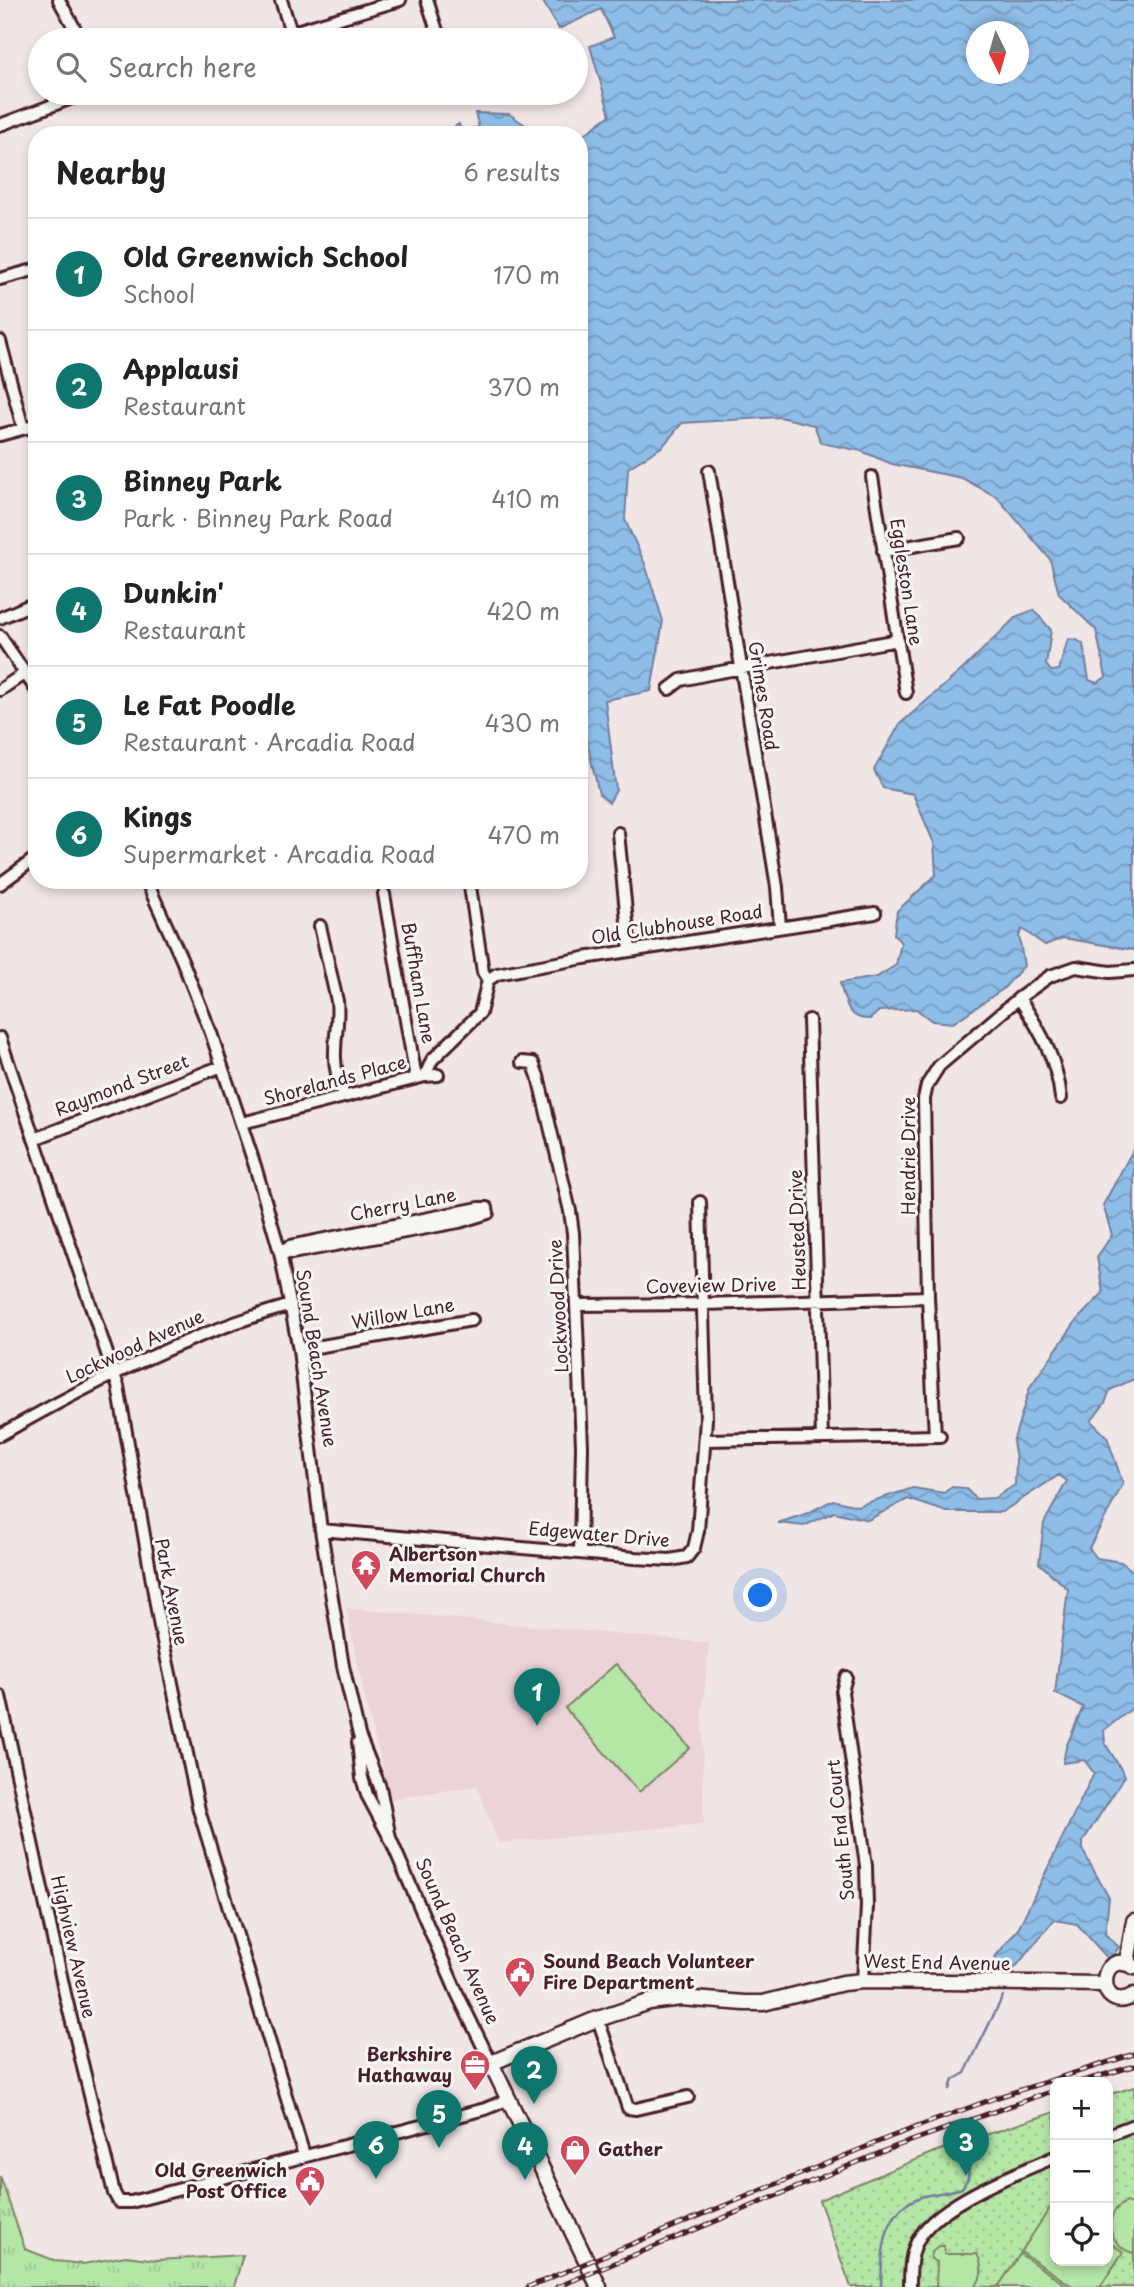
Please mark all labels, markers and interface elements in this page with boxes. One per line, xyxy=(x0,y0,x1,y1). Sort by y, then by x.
north arrow xyxy=(966,21,1029,84)
search box xyxy=(28,28,588,105)
text: Search here xyxy=(108,47,257,86)
icon: search xyxy=(52,48,90,86)
text: Nearby xyxy=(56,149,166,194)
text: 6 results xyxy=(464,154,560,189)
text: Old Greenwich School xyxy=(123,237,408,276)
text: 1 xyxy=(74,257,85,292)
text: 170 m xyxy=(493,257,560,292)
text: School xyxy=(123,276,195,311)
text: Applausi xyxy=(123,349,239,388)
text: 2 xyxy=(71,369,87,404)
text: 370 m xyxy=(487,369,560,404)
text: Restaurant xyxy=(123,388,246,423)
text: Binney Park xyxy=(123,461,282,500)
text: 3 xyxy=(71,481,87,516)
text: 410 m xyxy=(491,481,560,516)
text: Park · Binney Park Road xyxy=(123,500,393,535)
street label: Eggleston Lane xyxy=(884,516,931,647)
text: Dunkin' xyxy=(123,573,224,612)
text: 4 xyxy=(71,593,87,628)
text: 420 m xyxy=(486,593,560,628)
text: Restaurant xyxy=(123,612,246,647)
street label: Grimes Road xyxy=(743,639,786,752)
text: Le Fat Poodle xyxy=(123,685,296,724)
text: 5 xyxy=(72,705,86,740)
text: 430 m xyxy=(485,705,560,740)
text: Restaurant · Arcadia Road xyxy=(123,724,416,759)
text: Kings xyxy=(123,797,192,836)
text: 6 xyxy=(71,817,87,852)
text: 470 m xyxy=(487,817,560,852)
text: Supermarket · Arcadia Road xyxy=(123,836,436,871)
street label: Old Clubhouse Road xyxy=(589,897,765,950)
street label: Buffham Lane xyxy=(396,920,443,1046)
street label: Raymond Street xyxy=(51,1047,192,1122)
street label: Shorelands Place xyxy=(260,1047,409,1112)
street label: Hendrie Drive xyxy=(894,1097,921,1215)
street label: Heusted Drive xyxy=(781,1169,812,1291)
street label: Cherry Lane xyxy=(347,1180,458,1227)
street label: Lockwood Drive xyxy=(541,1239,574,1374)
street label: Sound Beach Avenue xyxy=(290,1267,345,1449)
street label: Coveview Drive xyxy=(645,1270,777,1299)
street label: Willow Lane xyxy=(349,1290,456,1335)
street label: Lockwood Avenue xyxy=(61,1302,208,1389)
street label: Edgewater Drive xyxy=(527,1514,671,1553)
street label: Park Avenue xyxy=(149,1536,196,1648)
place label: Albertson Memorial Church xyxy=(389,1540,546,1588)
temple icon: Albertson Memorial Church xyxy=(349,1548,383,1592)
your location xyxy=(743,1578,777,1612)
pin: 1 xyxy=(514,1668,560,1726)
street label: South End Court xyxy=(819,1758,860,1902)
street label: Sound Beach Avenue xyxy=(409,1853,507,2028)
street label: Highview Avenue xyxy=(45,1873,104,2021)
place label: Sound Beach Volunteer Fire Department xyxy=(543,1947,755,1995)
street label: West End Avenue xyxy=(863,1947,1011,1976)
public building icon: Sound Beach Volunteer Fire Department xyxy=(503,1955,537,1999)
place label: Berkshire Hathaway xyxy=(357,2040,452,2088)
pin: 2 xyxy=(511,2046,557,2104)
office icon: Berkshire Hathaway xyxy=(458,2048,492,2092)
map controls xyxy=(1050,2077,1113,2266)
button: + xyxy=(1050,2077,1113,2140)
pin: 5 xyxy=(416,2090,462,2148)
pin: 3 xyxy=(943,2118,989,2176)
pin: 6 xyxy=(353,2121,399,2179)
pin: 4 xyxy=(502,2122,548,2180)
shop icon: Gather xyxy=(558,2133,592,2177)
place label: Gather xyxy=(598,2135,663,2162)
button: − xyxy=(1050,2140,1113,2203)
place label: Old Greenwich Post Office xyxy=(155,2156,287,2204)
public building icon: Old Greenwich Post Office xyxy=(293,2164,327,2208)
button: locate xyxy=(1050,2203,1113,2266)

